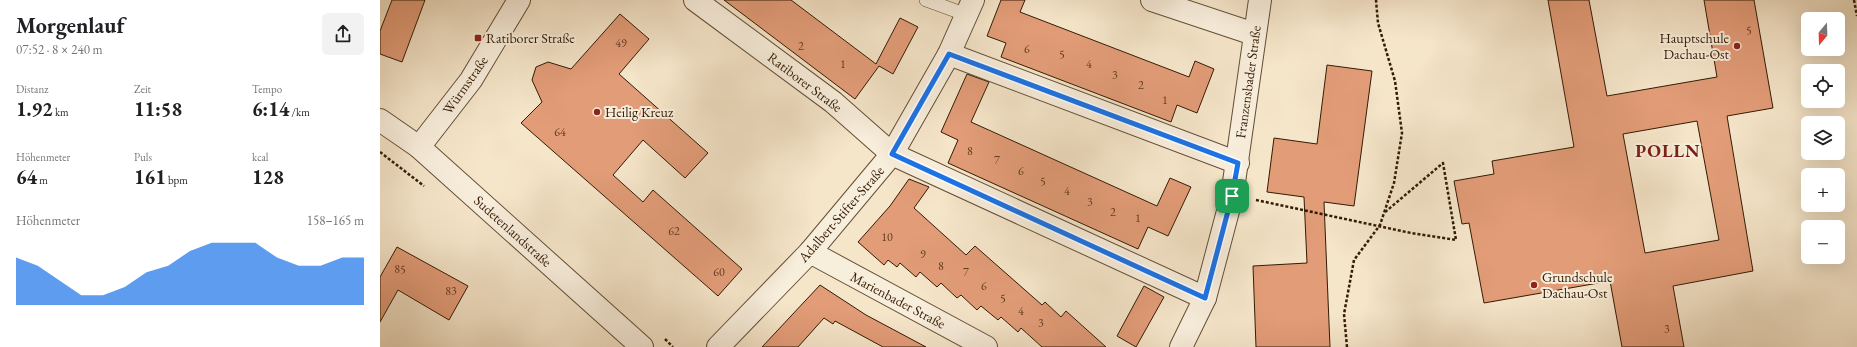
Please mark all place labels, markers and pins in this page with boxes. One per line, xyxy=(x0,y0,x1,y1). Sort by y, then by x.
place label: Ratiborer Straße xyxy=(486,29,575,47)
place label: Hauptschule Dachau-Ost xyxy=(1659,29,1730,63)
marker: Ratiborer Straße xyxy=(473,33,483,43)
marker: Hauptschule Dachau-Ost xyxy=(1732,41,1742,51)
place label: Heilig Kreuz xyxy=(605,103,674,121)
marker: Heilig Kreuz xyxy=(592,107,602,117)
pin xyxy=(1215,179,1249,213)
place label: Grundschule Dachau-Ost xyxy=(1542,268,1613,302)
marker: Grundschule Dachau-Ost xyxy=(1529,280,1539,290)

